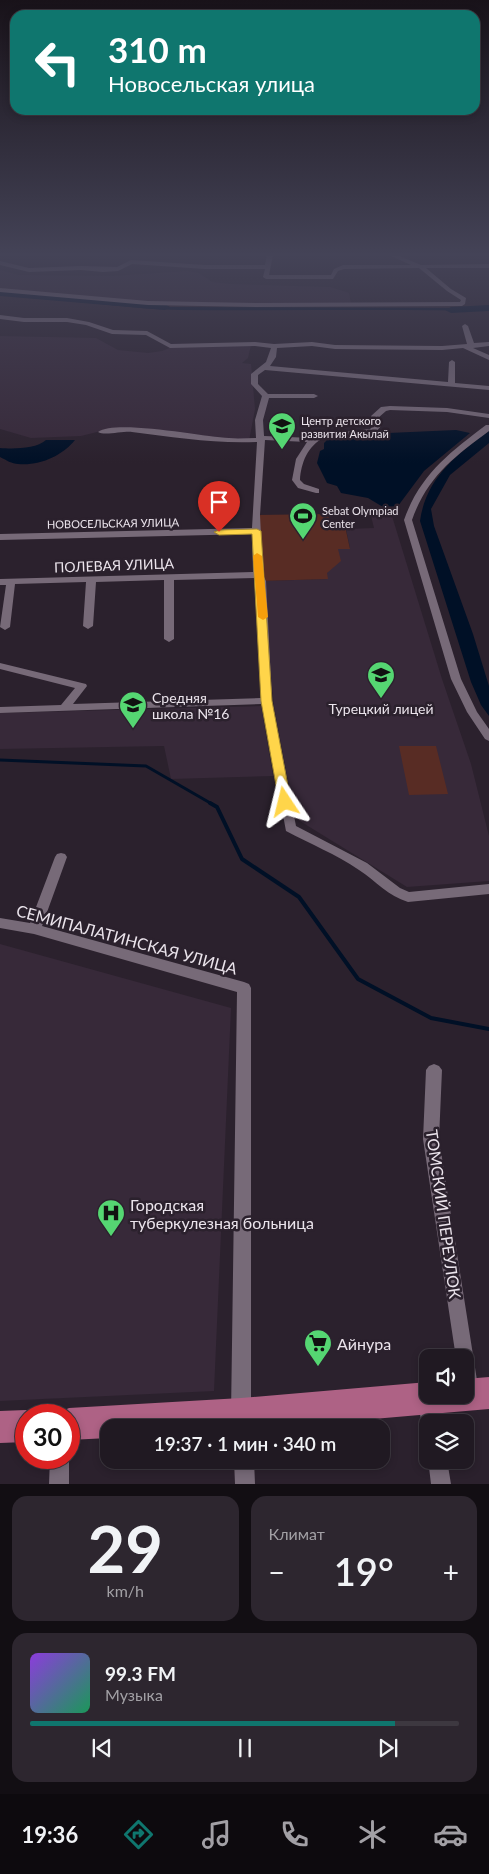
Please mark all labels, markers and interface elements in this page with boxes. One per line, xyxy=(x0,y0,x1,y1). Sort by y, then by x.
text: 310 m xyxy=(108,28,207,70)
icon: left xyxy=(25,30,90,95)
text: Новосельская улица xyxy=(108,70,315,97)
school or university icon: Центр детского развития Акылай xyxy=(267,411,297,450)
place label: Центр детского развития Акылай xyxy=(301,414,389,440)
pin xyxy=(198,481,240,532)
icon: arrive xyxy=(205,488,233,516)
sports icon: Sebat Olympiad Center xyxy=(288,501,318,540)
place label: Sebat Olympiad Center xyxy=(322,504,399,530)
street label: НОВОСЕЛЬСКАЯ УЛИЦА xyxy=(47,515,180,531)
street label: ПОЛЕВАЯ УЛИЦА xyxy=(54,554,175,576)
school or university icon: Турецкий лицей xyxy=(366,660,396,699)
place label: Средняя школа №16 xyxy=(152,689,229,722)
school or university icon: Средняя школа №16 xyxy=(118,690,148,729)
place label: Турецкий лицей xyxy=(329,700,433,717)
position arrow xyxy=(258,775,310,827)
street label: СЕМИПАЛАТИНСКАЯ УЛИЦА xyxy=(14,900,240,978)
street label: ТОМСКИЙ ПЕРЕУЛОК xyxy=(423,1128,465,1300)
place label: Городская туберкулезная больница xyxy=(130,1195,314,1232)
hospital icon: Городская туберкулезная больница xyxy=(96,1198,126,1237)
supermarket icon: Айнура xyxy=(303,1328,333,1367)
place label: Айнура xyxy=(337,1334,391,1353)
map controls xyxy=(419,1349,474,1469)
button: sound xyxy=(419,1349,474,1404)
speed limit sign: 30 xyxy=(15,1404,80,1469)
button: layers xyxy=(419,1414,474,1469)
text: 19:37 · 1 мин · 340 m xyxy=(154,1432,336,1455)
text: 29 xyxy=(88,1509,163,1587)
text: Климат xyxy=(269,1524,325,1543)
text: 19° xyxy=(334,1548,394,1594)
text: − xyxy=(269,1555,285,1589)
text: + xyxy=(443,1555,459,1589)
text: km/h xyxy=(107,1581,144,1600)
text: 99.3 FM xyxy=(105,1662,176,1685)
text: Музыка xyxy=(105,1685,163,1704)
icon: previous xyxy=(88,1734,116,1762)
icon: pause xyxy=(231,1734,259,1762)
icon: next xyxy=(374,1734,402,1762)
icon: directions xyxy=(121,1817,156,1852)
icon: music xyxy=(199,1817,234,1852)
icon: phone xyxy=(277,1817,312,1852)
icon: climate xyxy=(355,1817,390,1852)
icon: car xyxy=(433,1817,468,1852)
text: 19:36 xyxy=(21,1821,78,1848)

